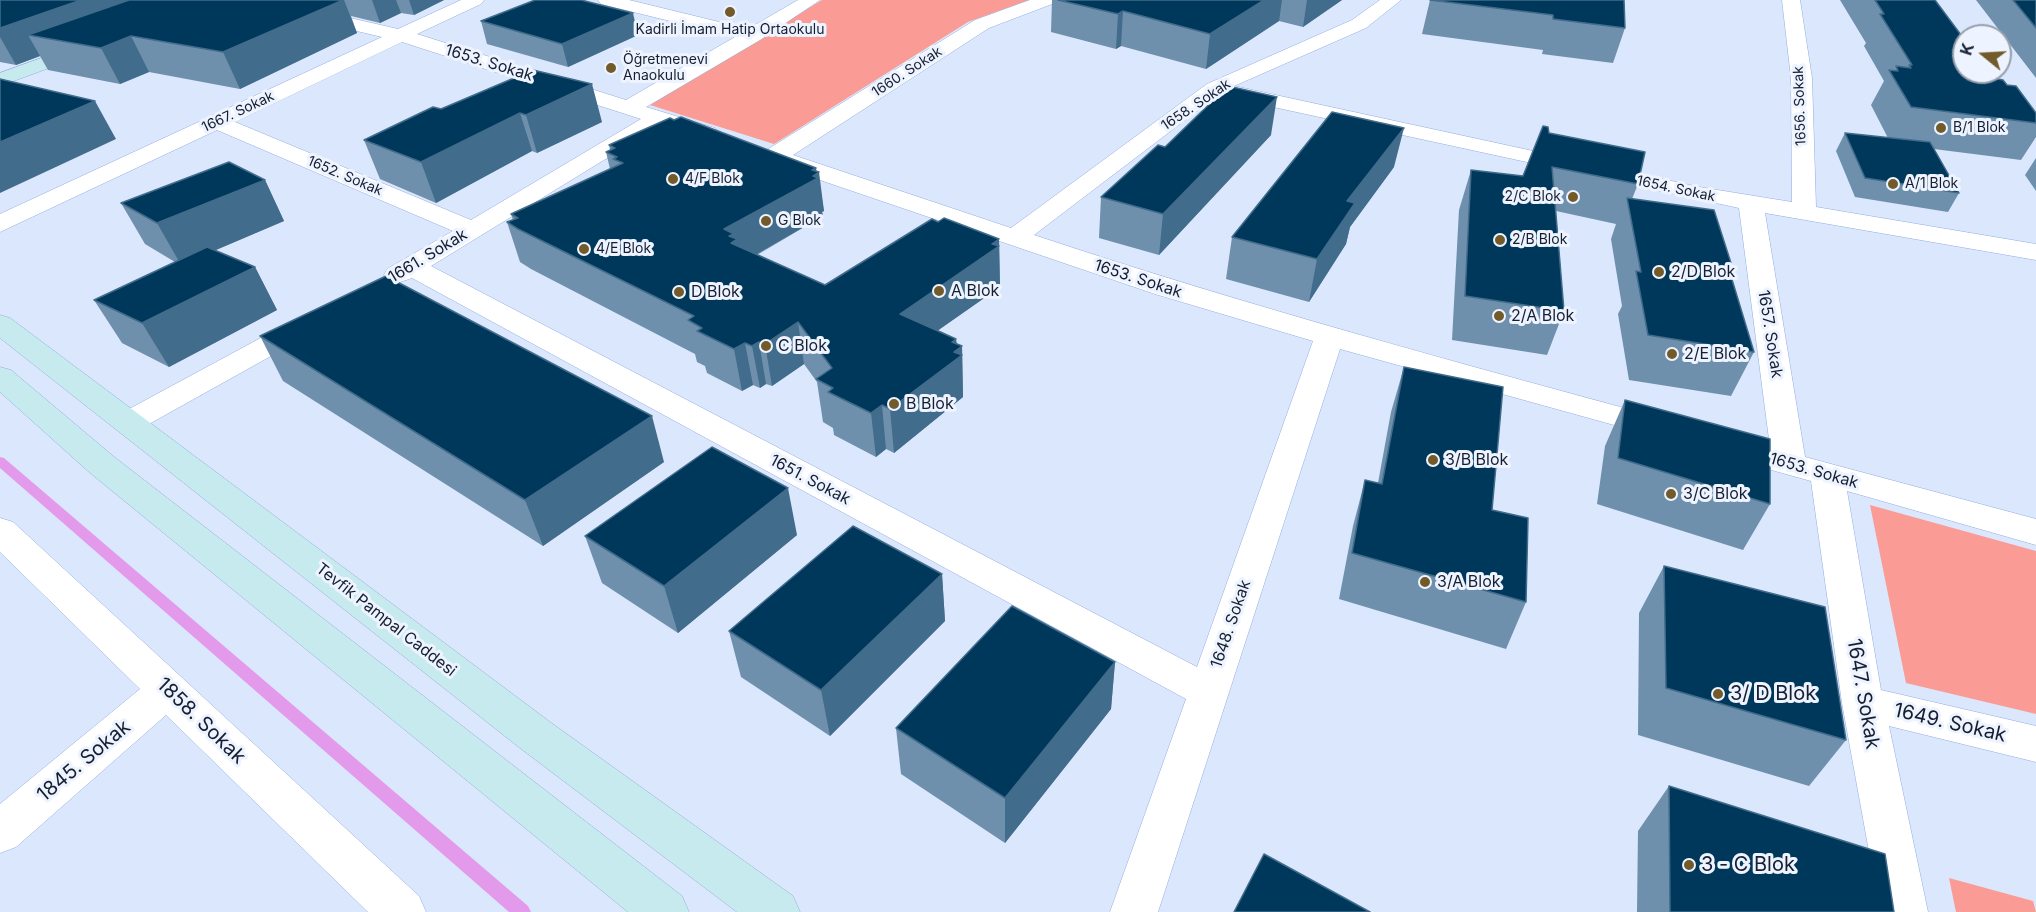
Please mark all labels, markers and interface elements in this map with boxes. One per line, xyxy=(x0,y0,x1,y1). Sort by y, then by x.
marker: Kadirli İmam Hatip Ortaokulu xyxy=(723,5,737,19)
place label: Kadirli İmam Hatip Ortaokulu xyxy=(636,22,825,38)
north arrow xyxy=(1952,24,2012,84)
street label: 1653. Sokak xyxy=(443,40,535,86)
text: K xyxy=(1955,40,1978,58)
street label: 1660. Sokak xyxy=(869,43,945,101)
place label: Öğretmenevi Anaokulu xyxy=(623,52,708,84)
marker: Öğretmenevi Anaokulu xyxy=(604,61,618,75)
street label: 1656. Sokak xyxy=(1790,66,1810,146)
street label: 1658. Sokak xyxy=(1158,76,1234,134)
street label: 1667. Sokak xyxy=(199,88,277,136)
place label: B/1 Blok xyxy=(1953,120,2005,136)
marker: B/1 Blok xyxy=(1934,121,1948,135)
street label: 1652. Sokak xyxy=(305,153,385,199)
place label: 4/F Blok xyxy=(685,171,740,187)
marker: 4/F Blok xyxy=(666,172,680,186)
street label: 1654. Sokak xyxy=(1635,172,1717,206)
place label: A/1 Blok xyxy=(1905,176,1958,192)
marker: A/1 Blok xyxy=(1886,177,1900,191)
place label: 2/C Blok xyxy=(1505,189,1561,205)
marker: 2/C Blok xyxy=(1566,190,1580,204)
place label: G Blok xyxy=(778,213,821,229)
marker: G Blok xyxy=(759,214,773,228)
street label: 1661. Sokak xyxy=(385,225,471,287)
place label: 2/B Blok xyxy=(1512,232,1567,248)
marker: 2/B Blok xyxy=(1493,233,1507,247)
place label: 4/E Blok xyxy=(596,241,651,257)
marker: 4/E Blok xyxy=(577,242,591,256)
street label: 1653. Sokak xyxy=(1092,256,1184,302)
place label: 2/D Blok xyxy=(1671,262,1735,282)
marker: 2/D Blok xyxy=(1652,265,1666,279)
place label: A Blok xyxy=(951,281,999,301)
place label: D Blok xyxy=(691,282,740,302)
marker: A Blok xyxy=(932,284,946,298)
marker: D Blok xyxy=(672,285,686,299)
street label: 1657. Sokak xyxy=(1754,289,1786,379)
place label: 2/A Blok xyxy=(1511,306,1574,326)
marker: 2/A Blok xyxy=(1492,309,1506,323)
place label: C Blok xyxy=(778,336,827,356)
marker: C Blok xyxy=(759,339,773,353)
place label: 2/E Blok xyxy=(1684,344,1746,364)
marker: 2/E Blok xyxy=(1665,347,1679,361)
place label: B Blok xyxy=(906,394,954,414)
marker: B Blok xyxy=(887,397,901,411)
street label: 1653. Sokak xyxy=(1768,449,1860,493)
place label: 3/B Blok xyxy=(1445,450,1508,470)
street label: 1651. Sokak xyxy=(767,451,853,509)
marker: 3/B Blok xyxy=(1426,453,1440,467)
place label: 3/C Blok xyxy=(1683,484,1748,504)
marker: 3/C Blok xyxy=(1664,487,1678,501)
street label: Tevfik Pampal Caddesi xyxy=(312,559,460,681)
place label: 3/A Blok xyxy=(1437,572,1501,592)
marker: 3/A Blok xyxy=(1418,575,1432,589)
street label: 1648. Sokak xyxy=(1207,577,1255,671)
street label: 1647. Sokak xyxy=(1841,637,1885,751)
street label: 1858. Sokak xyxy=(152,673,250,769)
place label: 3/ D Blok xyxy=(1730,682,1816,706)
marker: 3/ D Blok xyxy=(1711,687,1725,701)
street label: 1649. Sokak xyxy=(1891,698,2009,748)
street label: 1845. Sokak xyxy=(32,715,136,807)
place label: 3 - C Blok xyxy=(1701,853,1795,877)
marker: 3 - C Blok xyxy=(1682,858,1696,872)

